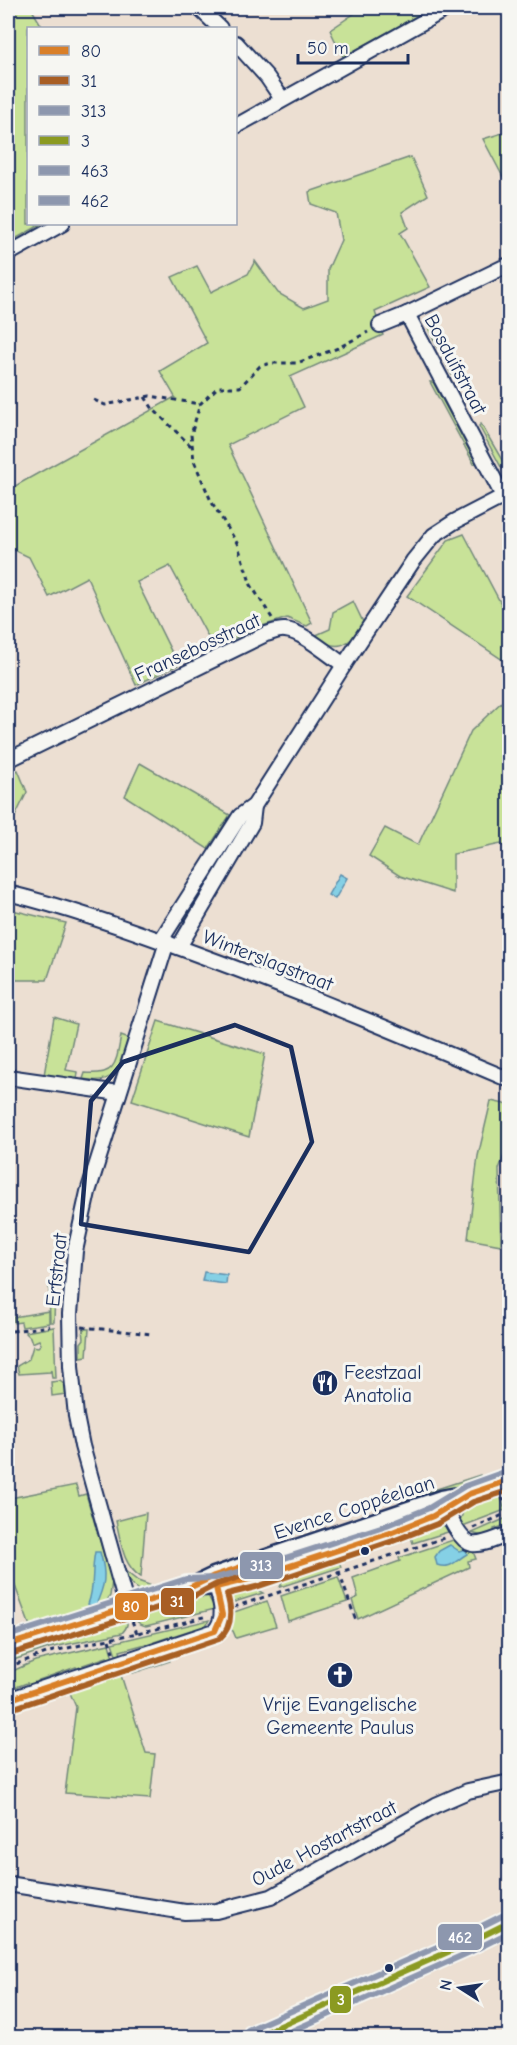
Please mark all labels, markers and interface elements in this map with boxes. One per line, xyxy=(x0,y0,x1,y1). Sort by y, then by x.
legend xyxy=(27,27,237,225)
scale bar xyxy=(298,27,408,65)
text: 50 m xyxy=(307,38,349,59)
text: 80 xyxy=(81,41,101,62)
text: 31 xyxy=(81,71,97,92)
text: 313 xyxy=(81,101,106,122)
text: 3 xyxy=(81,131,90,152)
text: 463 xyxy=(81,161,109,182)
text: 462 xyxy=(81,191,109,212)
street label: Bosduifstraat xyxy=(420,310,492,419)
street label: Fransebosstraat xyxy=(131,608,265,687)
street label: Winterslagstraat xyxy=(199,925,337,996)
street label: Erfstraat xyxy=(41,1231,72,1308)
place label: Feestzaal Anatolia xyxy=(344,1361,422,1407)
restaurant icon: Feestzaal Anatolia xyxy=(310,1368,340,1398)
street label: Evence Coppéelaan xyxy=(271,1471,437,1544)
unlabelled marker xyxy=(359,1545,371,1557)
line badge: 313 xyxy=(239,1551,284,1580)
text: 313 xyxy=(250,1557,272,1575)
line badge: 31 xyxy=(160,1587,195,1616)
line badge: 80 xyxy=(114,1592,149,1621)
text: 31 xyxy=(170,1593,184,1611)
text: 80 xyxy=(122,1598,140,1616)
church icon: Vrije Evangelische Gemeente Paulus xyxy=(325,1660,355,1690)
place label: Vrije Evangelische Gemeente Paulus xyxy=(263,1693,417,1739)
street label: Oude Hostartstraat xyxy=(248,1795,402,1891)
line badge: 462 xyxy=(437,1923,483,1951)
text: 462 xyxy=(448,1929,472,1947)
north arrow xyxy=(430,1958,490,2018)
unlabelled marker xyxy=(383,1962,395,1974)
text: N xyxy=(436,1978,456,1992)
line badge: 3 xyxy=(329,1985,352,2014)
text: 3 xyxy=(337,1991,345,2009)

